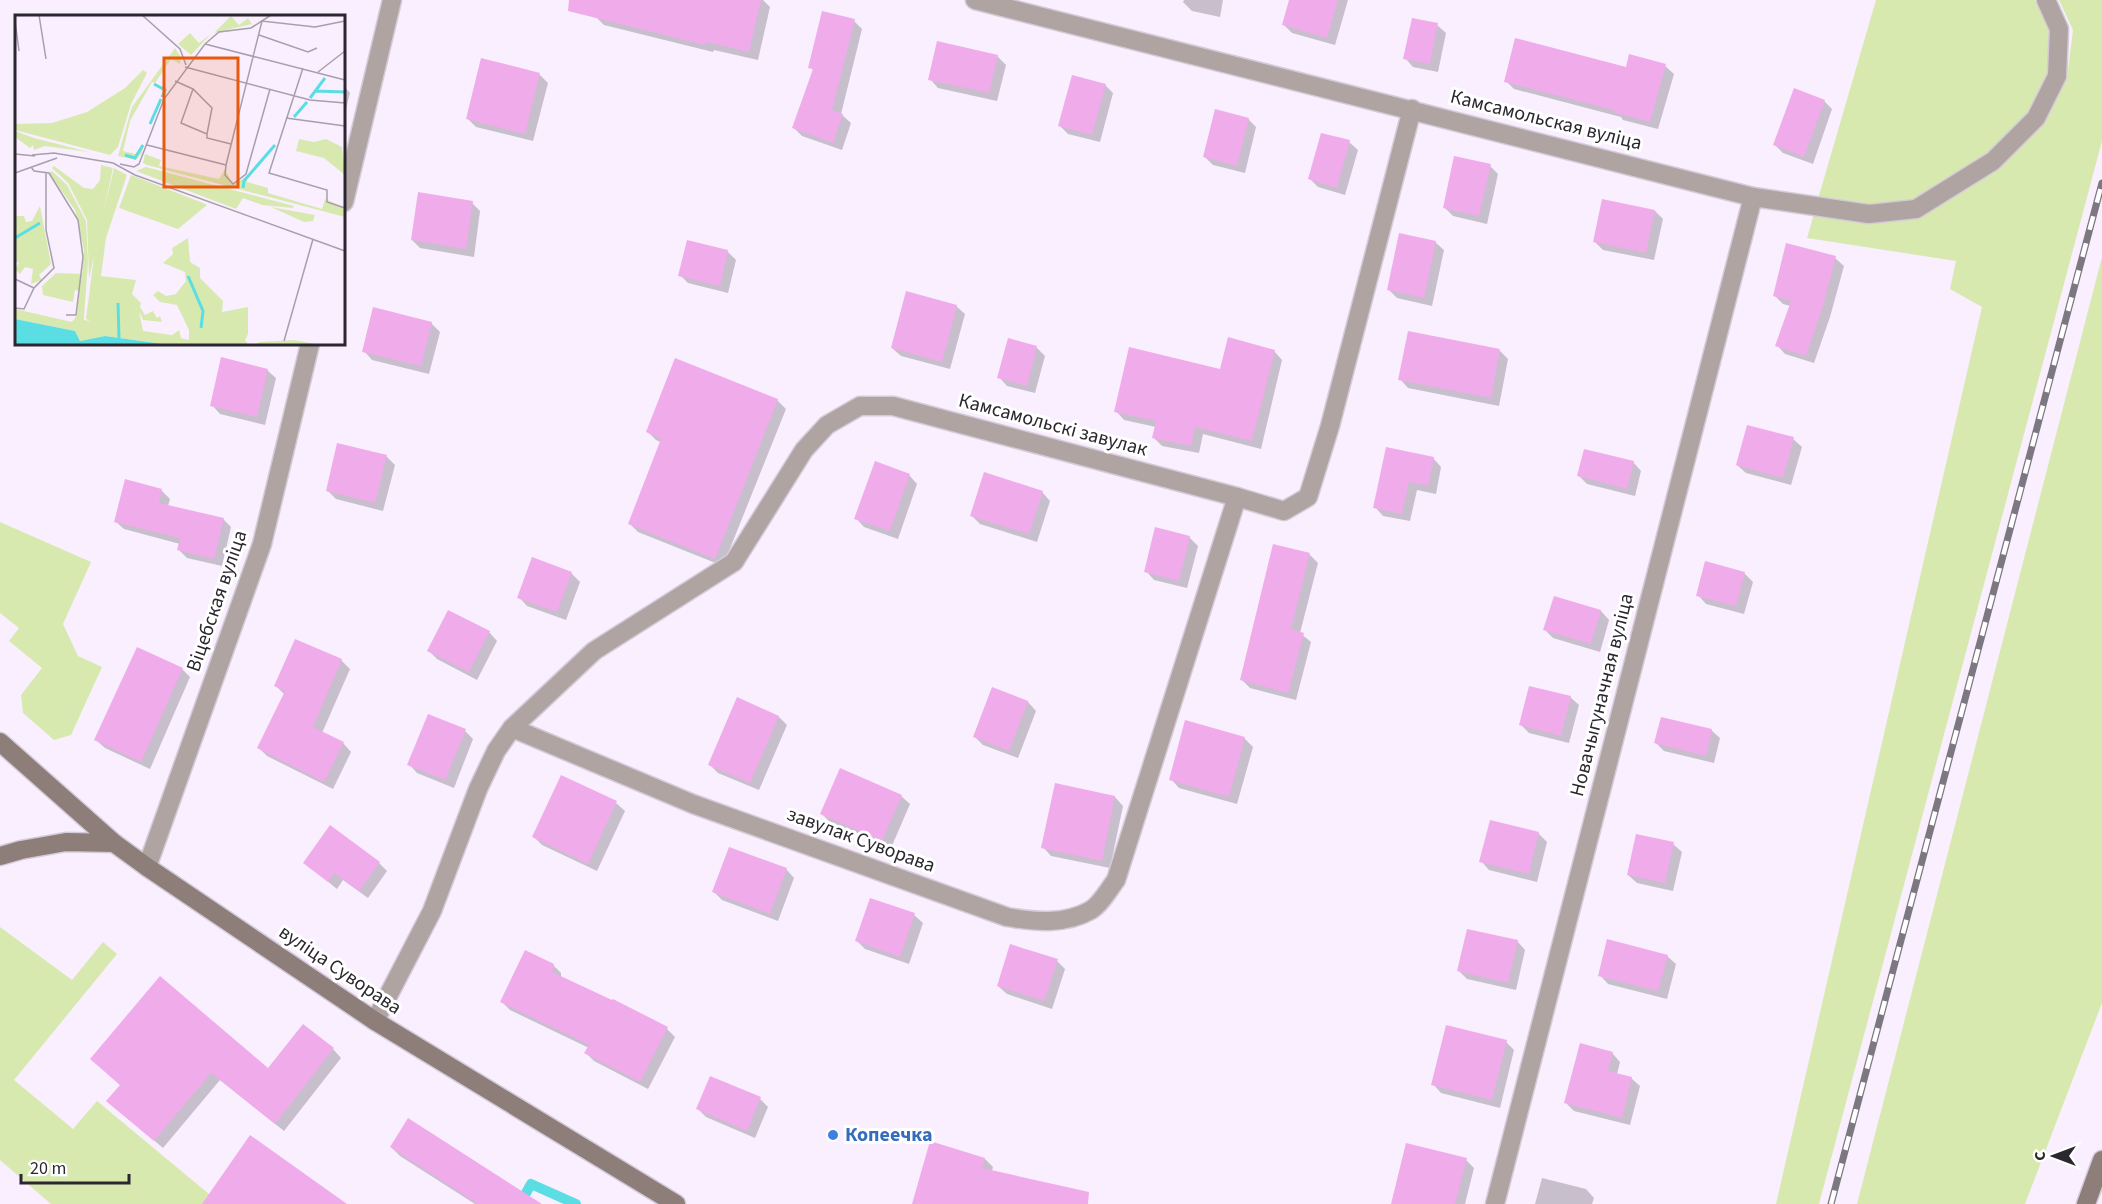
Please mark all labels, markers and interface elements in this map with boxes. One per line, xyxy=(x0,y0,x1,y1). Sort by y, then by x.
inset map xyxy=(15,15,345,345)
street label: Камсамольская вуліца xyxy=(1447,83,1645,157)
street label: Камсамольскі завулак xyxy=(956,386,1151,464)
street label: Віцебская вуліца xyxy=(180,526,254,676)
street label: Новачыгуначная вуліца xyxy=(1563,590,1641,800)
street label: завулак Суворава xyxy=(783,800,939,880)
street label: вуліца Суворава xyxy=(273,918,407,1022)
place label: Копеечка xyxy=(845,1121,933,1149)
north arrow xyxy=(2024,1126,2084,1186)
marker: Копеечка xyxy=(826,1128,840,1142)
scale bar xyxy=(21,1147,129,1185)
text: С xyxy=(2029,1151,2051,1161)
text: 20 m xyxy=(30,1156,66,1181)

